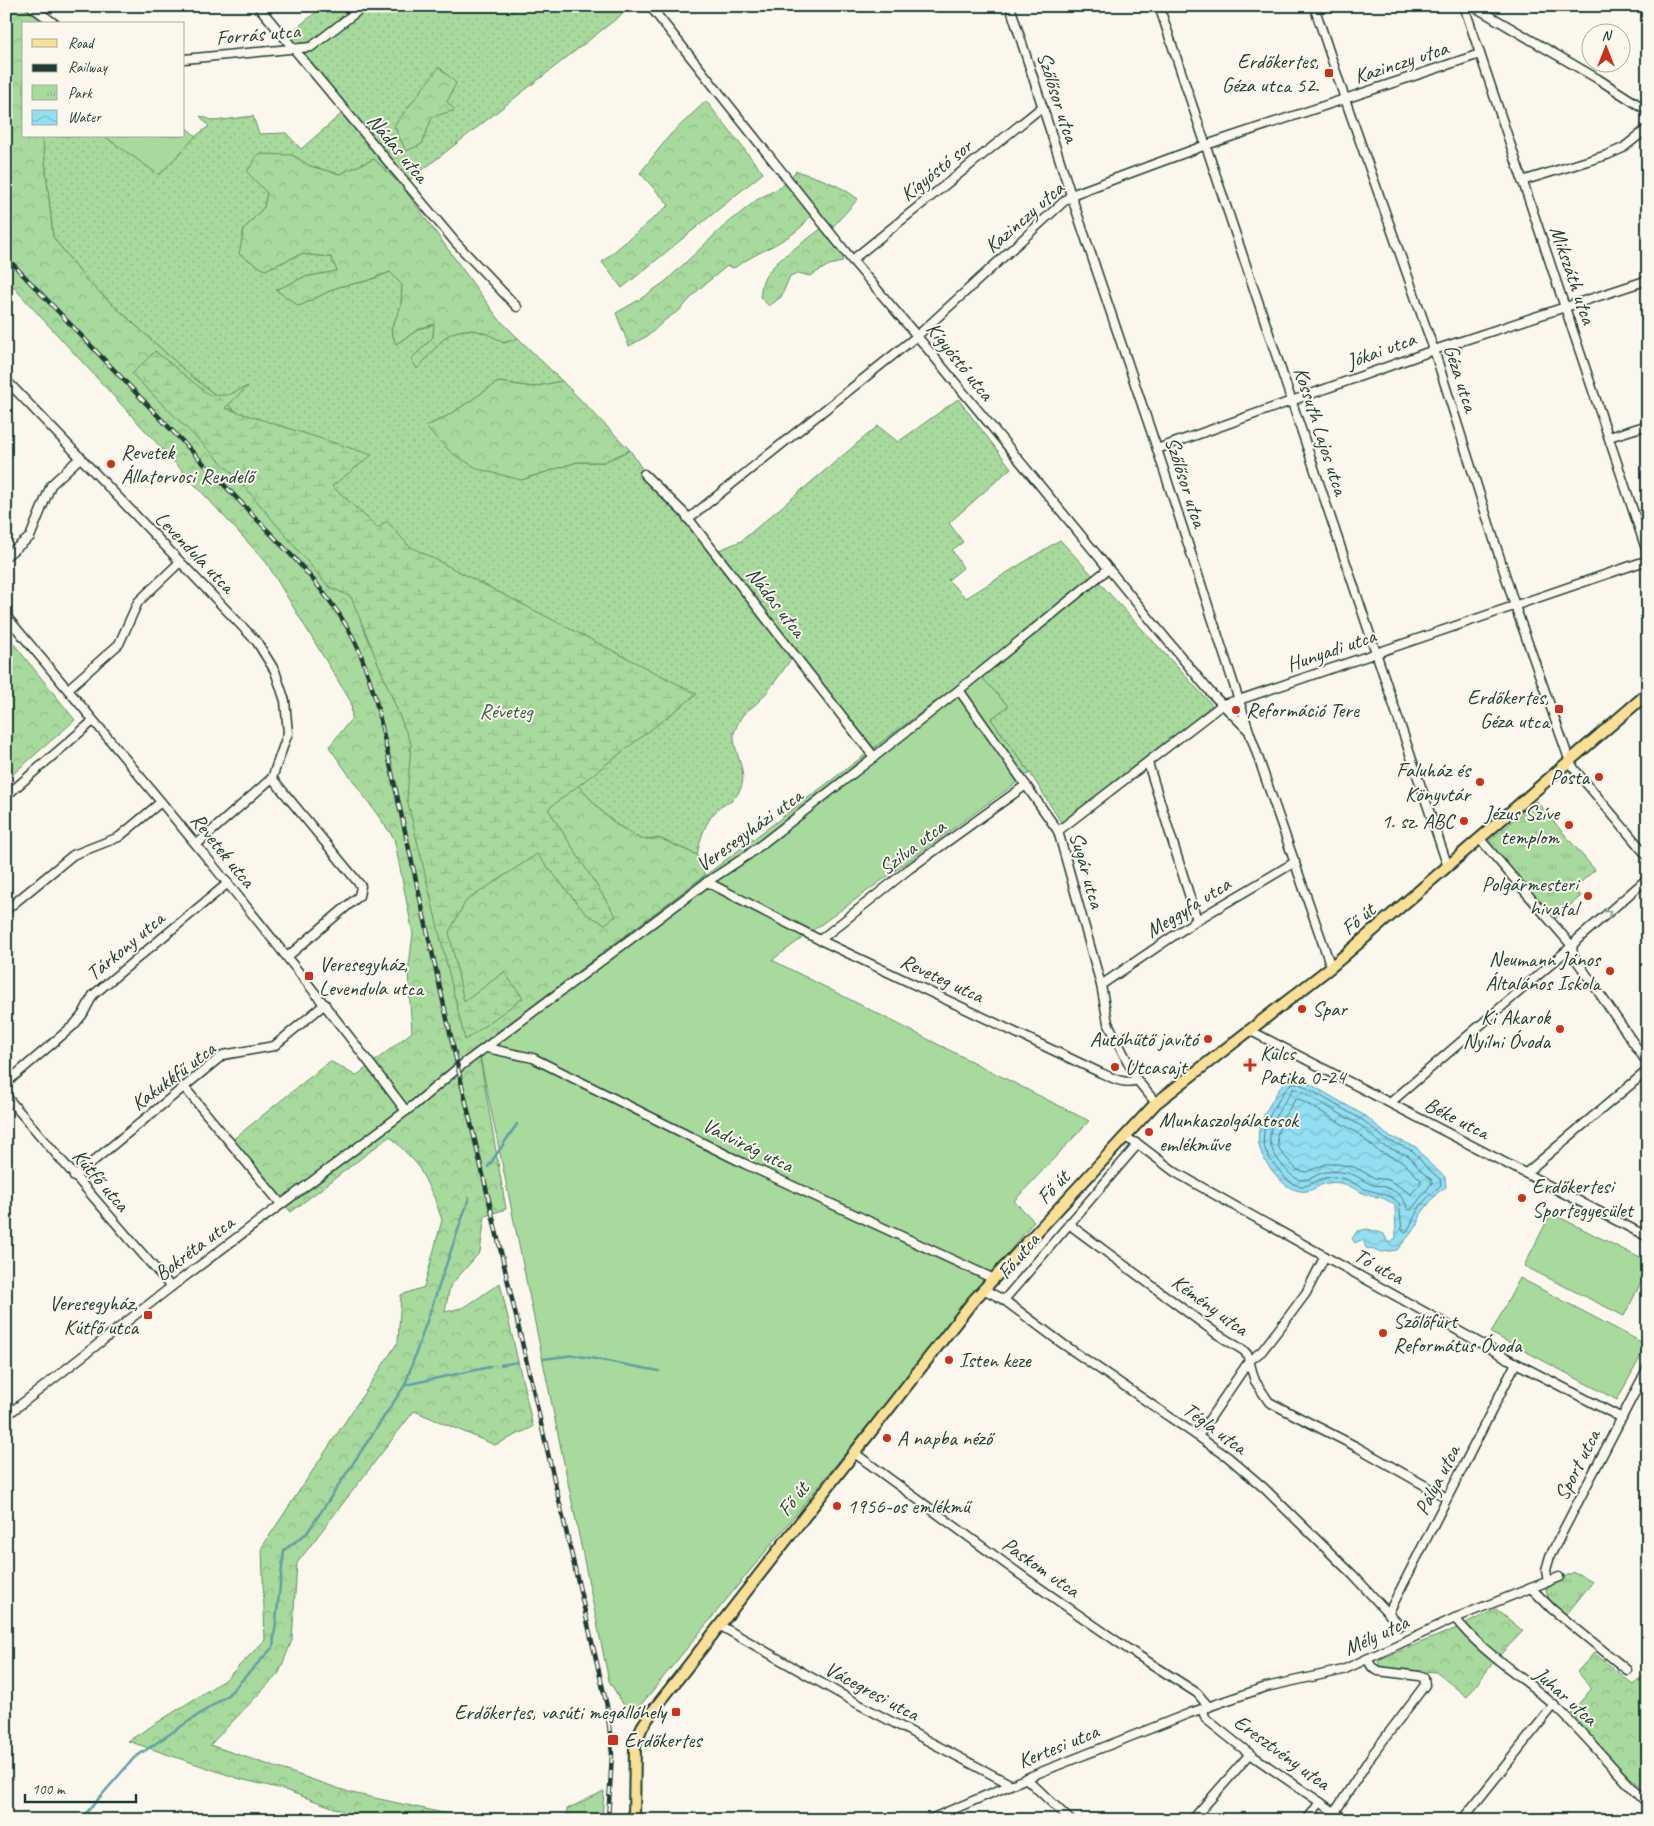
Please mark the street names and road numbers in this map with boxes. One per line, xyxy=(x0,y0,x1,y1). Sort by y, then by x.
street label: Forrás utca xyxy=(215,17,303,51)
street label: Kazinczy utca xyxy=(1351,34,1453,89)
street label: Szőlősor utca xyxy=(1031,48,1086,148)
street label: Nádas utca xyxy=(362,108,436,190)
street label: Kígyóstó sor xyxy=(895,132,978,207)
street label: Kazinczy utca xyxy=(979,174,1070,259)
street label: Mikszáth utca xyxy=(1544,223,1602,329)
street label: Kígyóstó utca xyxy=(920,316,1001,407)
street label: Jókai utca xyxy=(1342,325,1421,375)
street label: Géza utca xyxy=(1438,341,1485,417)
street label: Kossuth Lajos utca xyxy=(1288,364,1355,500)
street label: Szőlősor utca xyxy=(1159,433,1214,533)
street label: Levendula utca xyxy=(150,506,242,600)
street label: Nádas utca xyxy=(740,562,813,644)
street label: Hunyadi utca xyxy=(1283,622,1380,677)
street label: Veresegyházi utca xyxy=(691,781,809,877)
street label: Revetek utca xyxy=(185,807,262,894)
street label: Szilva utca xyxy=(874,812,952,880)
street label: Sugár utca xyxy=(1064,829,1111,912)
street label: Meggyfa utca xyxy=(1141,870,1237,943)
street label: Fő út xyxy=(1336,896,1382,941)
street label: Tárkony utca xyxy=(81,904,171,986)
street label: Reveteg utca xyxy=(896,948,989,1009)
street label: Kakukkfű utca xyxy=(126,1035,222,1116)
street label: Béke utca xyxy=(1420,1091,1496,1146)
street label: Vadvirág utca xyxy=(698,1112,799,1179)
street label: Kútfő utca xyxy=(67,1143,136,1218)
street label: Fő út xyxy=(1031,1163,1076,1209)
street label: Bokréta utca xyxy=(149,1208,241,1286)
street label: Fő utca xyxy=(991,1226,1046,1284)
street label: Tó utca xyxy=(1350,1242,1410,1291)
street label: Kémény utca xyxy=(1167,1269,1255,1342)
street label: Tégla utca xyxy=(1178,1396,1254,1461)
street label: Sport utca xyxy=(1548,1423,1607,1505)
street label: Pálya utca xyxy=(1408,1439,1467,1519)
street label: Fő út xyxy=(771,1475,816,1521)
street label: Paskom utca xyxy=(997,1531,1086,1604)
street label: Mély utca xyxy=(1340,1608,1414,1661)
street label: Vácegresi utca xyxy=(821,1655,925,1727)
street label: Juhar utca xyxy=(1528,1660,1604,1732)
street label: Eresztvény utca xyxy=(1229,1708,1336,1796)
street label: Kertesi utca xyxy=(1014,1718,1103,1774)

